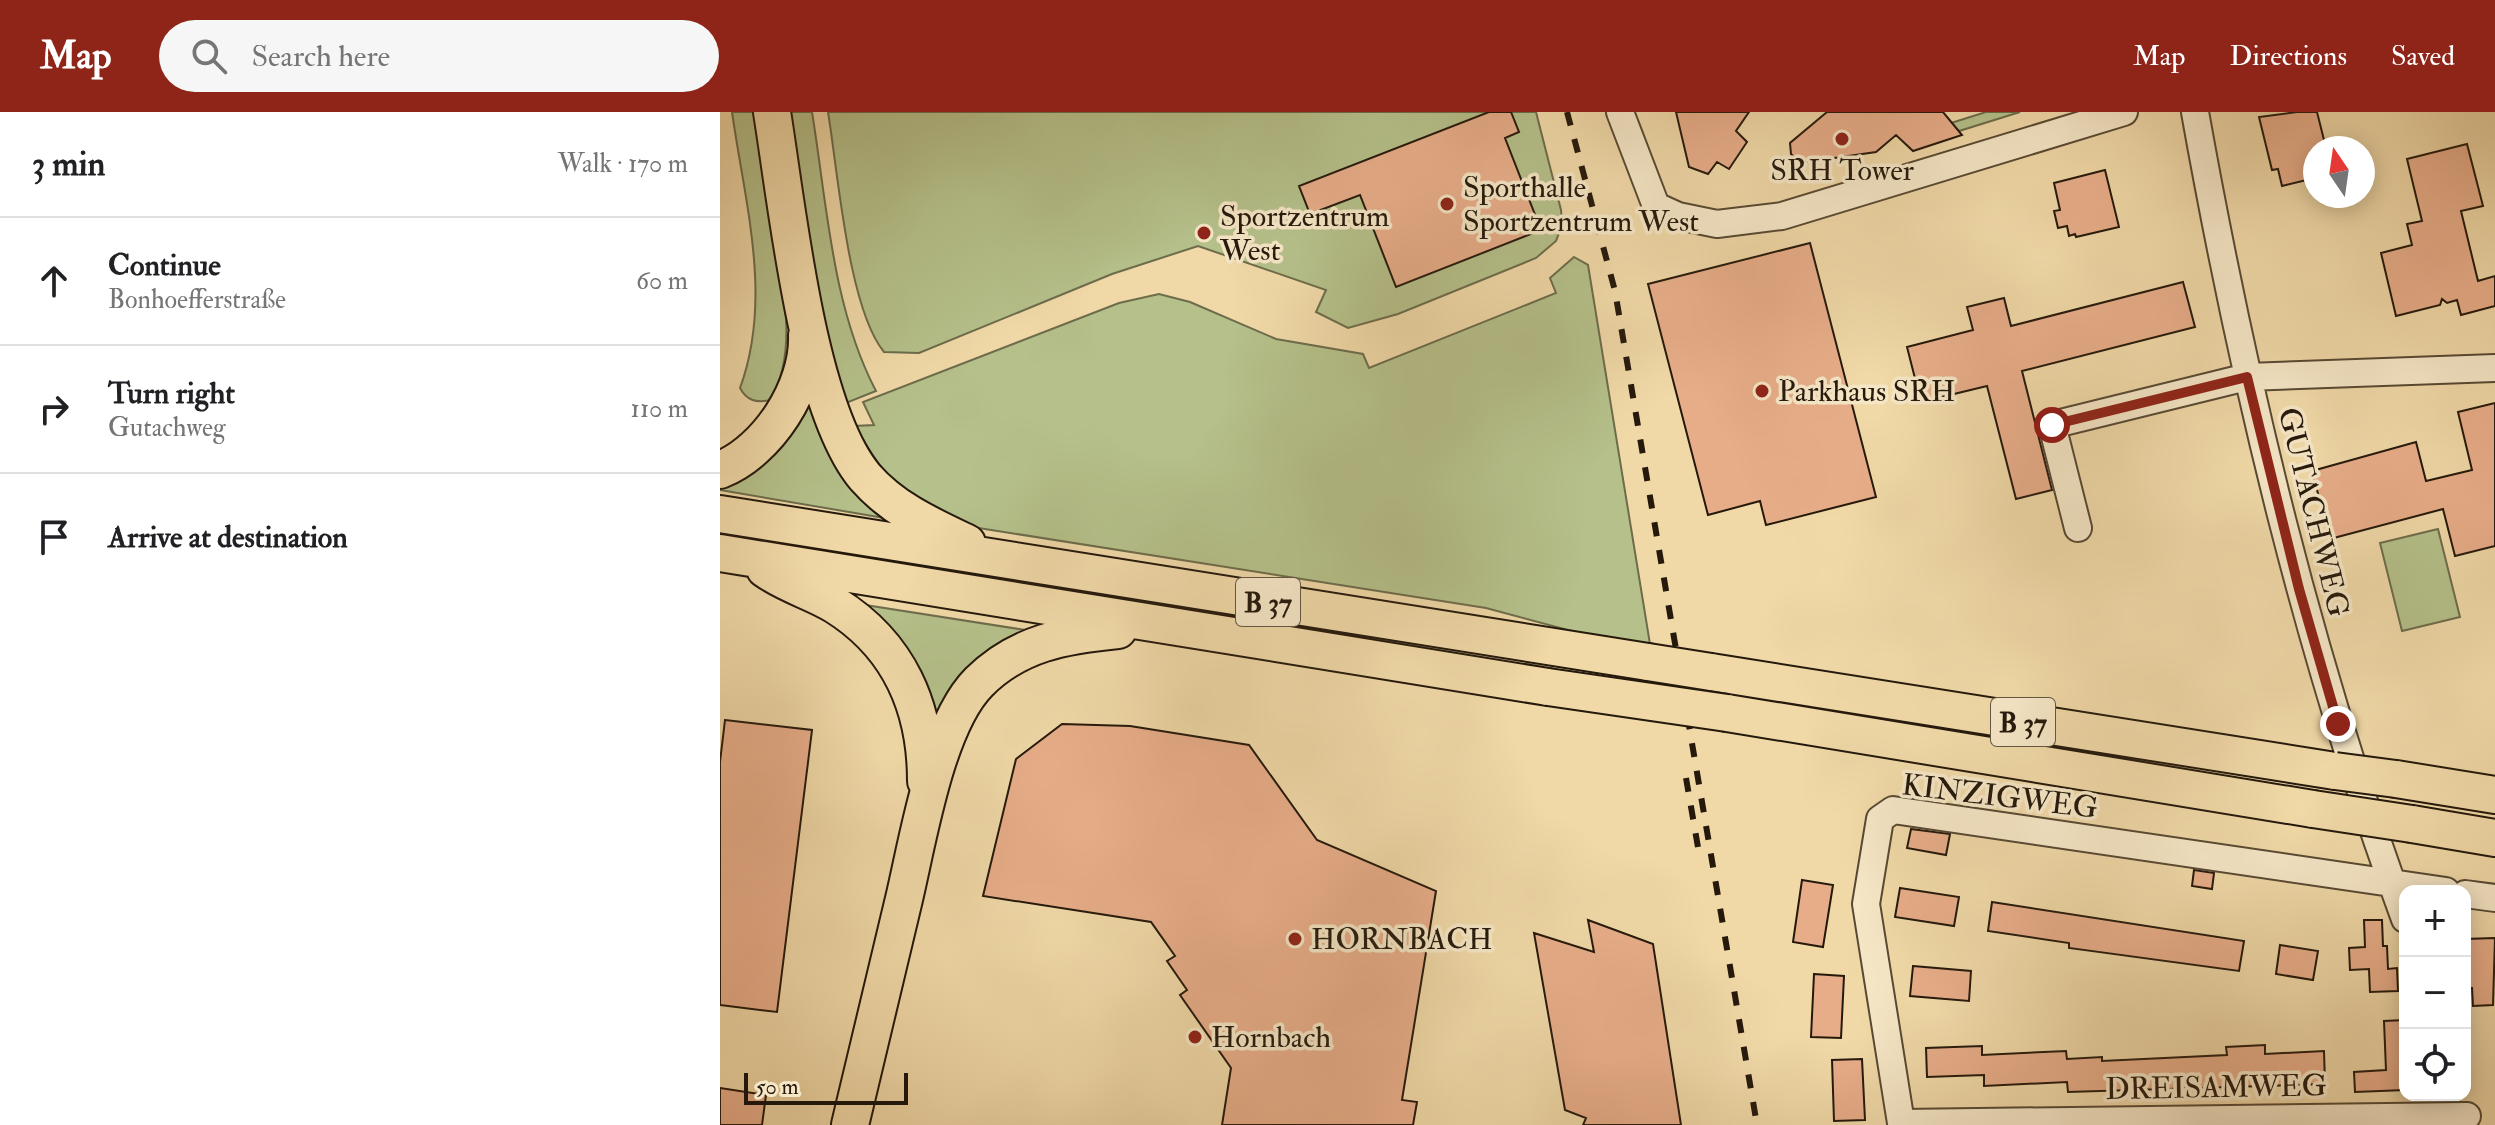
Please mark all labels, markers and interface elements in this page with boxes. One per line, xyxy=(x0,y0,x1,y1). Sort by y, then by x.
search box xyxy=(159,20,719,92)
text: Map xyxy=(40,32,111,80)
icon: search xyxy=(187,34,231,78)
text: Search here xyxy=(251,38,390,75)
text: Map xyxy=(2133,39,2186,74)
text: Directions xyxy=(2230,39,2347,74)
text: Saved xyxy=(2391,39,2455,74)
marker: SRH Tower xyxy=(1833,130,1851,148)
north arrow xyxy=(2303,136,2375,208)
text: 3 min xyxy=(32,143,105,186)
text: Walk · 170 m xyxy=(558,148,688,180)
place label: SRH Tower xyxy=(1770,152,1914,189)
place label: Sporthalle Sportzentrum West xyxy=(1463,169,1699,240)
marker: Sporthalle Sportzentrum West xyxy=(1438,195,1456,213)
place label: Sportzentrum West xyxy=(1219,198,1389,269)
marker: Sportzentrum West xyxy=(1195,224,1213,242)
text: Continue xyxy=(108,247,221,284)
icon: ahead xyxy=(32,259,76,303)
text: 60 m xyxy=(636,265,688,297)
text: Bonhoefferstraße xyxy=(108,284,286,316)
place label: Parkhaus SRH xyxy=(1778,373,1955,410)
text: Turn right xyxy=(108,375,235,412)
marker: Parkhaus SRH xyxy=(1753,382,1771,400)
icon: right xyxy=(32,387,76,431)
text: 110 m xyxy=(631,393,688,425)
street label: GUTACHWEG xyxy=(2270,404,2357,621)
route start xyxy=(2034,407,2070,443)
text: Gutachweg xyxy=(108,412,226,444)
icon: arrive xyxy=(32,515,76,559)
text: Arrive at destination xyxy=(108,519,348,556)
road number: B 37 xyxy=(1236,578,1300,626)
road number: B 37 xyxy=(1991,698,2055,746)
route end xyxy=(2320,706,2356,742)
street label: KINZIGWEG xyxy=(1900,766,2100,827)
map controls xyxy=(2399,885,2471,1101)
button: + xyxy=(2399,885,2471,957)
place label: HORNBACH xyxy=(1311,921,1493,958)
marker: HORNBACH xyxy=(1286,930,1304,948)
button: − xyxy=(2399,957,2471,1029)
place label: Hornbach xyxy=(1211,1019,1331,1056)
marker: Hornbach xyxy=(1186,1028,1204,1046)
button: locate xyxy=(2399,1029,2471,1101)
street label: DREISAMWEG xyxy=(2105,1067,2327,1108)
scale bar xyxy=(744,1069,908,1105)
text: 50 m xyxy=(756,1073,798,1101)

